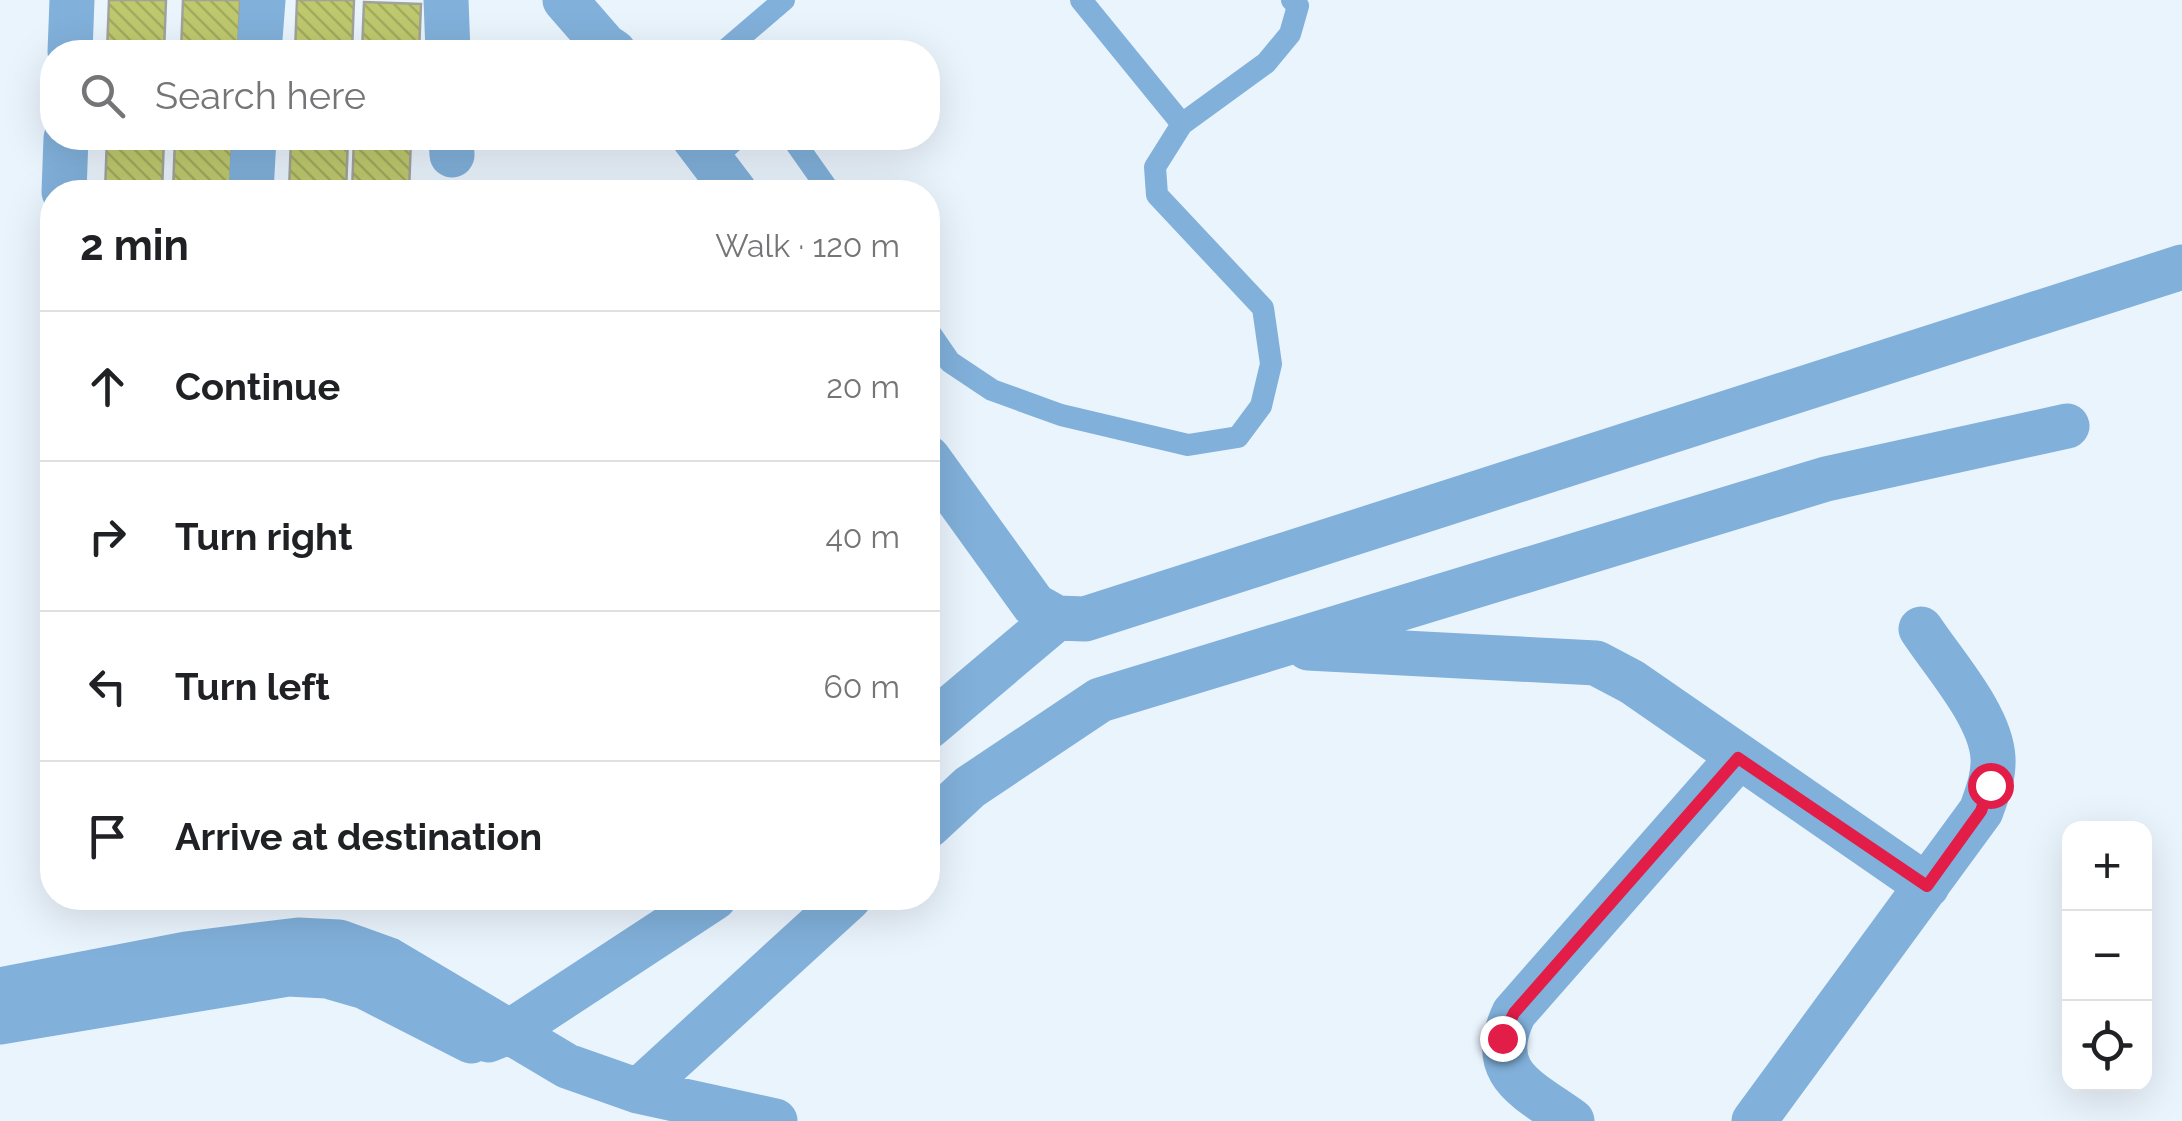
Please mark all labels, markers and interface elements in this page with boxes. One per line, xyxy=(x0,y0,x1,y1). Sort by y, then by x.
search box xyxy=(40,40,940,150)
icon: search xyxy=(75,68,130,123)
text: Search here xyxy=(155,73,366,118)
text: 2 min xyxy=(80,221,189,270)
text: Walk · 120 m xyxy=(715,227,900,264)
icon: ahead xyxy=(80,359,135,414)
text: Continue xyxy=(175,364,340,409)
text: 20 m xyxy=(826,368,900,405)
icon: right xyxy=(80,509,135,564)
text: Turn right xyxy=(175,514,352,559)
text: 40 m xyxy=(825,518,900,555)
icon: left xyxy=(80,659,135,714)
text: Turn left xyxy=(175,664,330,709)
text: 60 m xyxy=(824,668,900,705)
route start xyxy=(1968,763,2014,809)
icon: arrive xyxy=(80,809,135,864)
text: Arrive at destination xyxy=(175,814,542,859)
map controls xyxy=(2062,821,2152,1091)
button: + xyxy=(2062,821,2152,911)
button: − xyxy=(2062,911,2152,1001)
button: locate xyxy=(2062,1001,2152,1091)
route end xyxy=(1480,1016,1526,1062)

